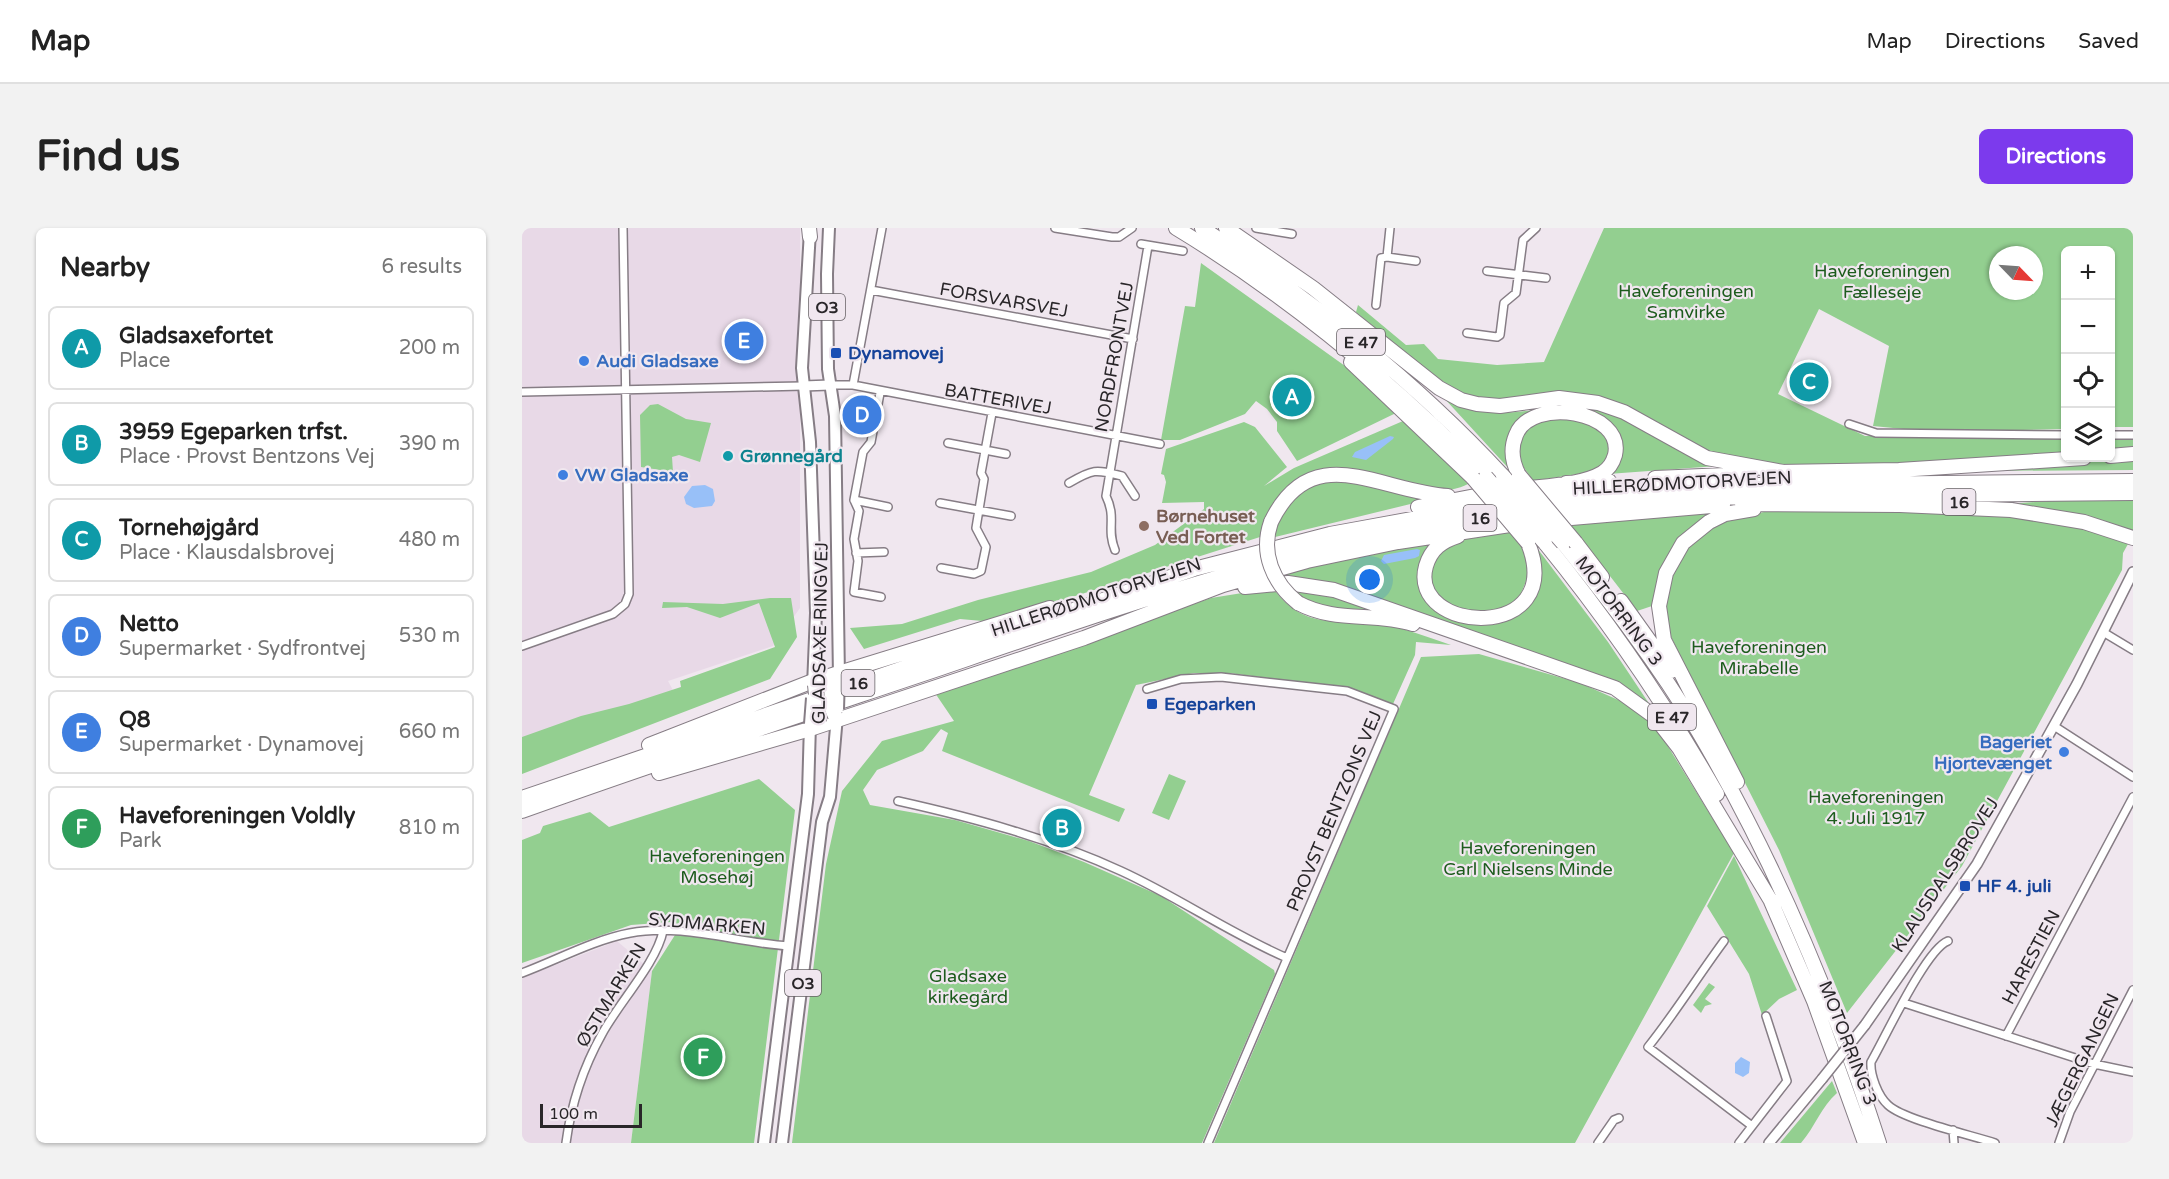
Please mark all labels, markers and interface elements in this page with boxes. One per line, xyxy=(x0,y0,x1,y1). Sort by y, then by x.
text: Map xyxy=(30,24,90,58)
text: Map xyxy=(1866,29,1912,54)
text: Directions xyxy=(1945,29,2045,54)
text: Saved xyxy=(2078,29,2139,54)
button: Directions xyxy=(1979,129,2133,184)
text: Find us xyxy=(36,131,180,182)
north arrow xyxy=(1989,246,2043,300)
map controls xyxy=(2061,246,2115,462)
button: + xyxy=(2061,246,2115,300)
text: Nearby xyxy=(60,252,150,283)
text: 6 results xyxy=(382,255,462,279)
park label: Haveforeningen Fælleseje xyxy=(1814,260,1950,303)
street label: FORSVARSVEJ xyxy=(938,278,1070,322)
street label: NORDFRONTVEJ xyxy=(1090,280,1138,434)
park label: Haveforeningen Samvirke xyxy=(1618,280,1754,323)
road number: O3 xyxy=(809,294,845,320)
button: − xyxy=(2061,300,2115,354)
pin: E xyxy=(724,318,764,364)
text: Gladsaxefortet xyxy=(119,323,273,349)
road number: E 47 xyxy=(1337,329,1385,355)
text: A xyxy=(74,336,89,360)
text: 200 m xyxy=(399,336,460,360)
place label: Dynamovej xyxy=(848,342,944,364)
marker: Dynamovej xyxy=(829,346,843,360)
text: Place xyxy=(119,349,170,373)
place label: Audi Gladsaxe xyxy=(596,350,719,372)
marker: Audi Gladsaxe xyxy=(577,354,591,368)
button: locate xyxy=(2061,354,2115,408)
pin: C xyxy=(1790,360,1828,404)
pin: A xyxy=(1272,374,1312,420)
street label: BATTERIVEJ xyxy=(943,379,1053,419)
pin: D xyxy=(842,392,882,438)
button: layers xyxy=(2061,408,2115,462)
text: 3959 Egeparken trfst. xyxy=(119,419,348,445)
text: B xyxy=(75,432,88,456)
text: 390 m xyxy=(399,432,460,456)
text: Place · Provst Bentzons Vej xyxy=(119,445,375,469)
place label: Grønnegård xyxy=(740,445,843,467)
marker: Grønnegård xyxy=(721,449,735,463)
place label: VW Gladsaxe xyxy=(575,464,688,486)
street label: HILLERØDMOTORVEJEN xyxy=(1572,466,1792,500)
marker: VW Gladsaxe xyxy=(556,468,570,482)
road number: 16 xyxy=(1942,489,1976,515)
place label: Børnehuset Ved Fortet xyxy=(1156,505,1255,548)
road number: 16 xyxy=(1464,505,1496,531)
text: Tornehøjgård xyxy=(119,515,259,541)
marker: Børnehuset Ved Fortet xyxy=(1137,519,1151,533)
text: C xyxy=(75,528,88,552)
text: 480 m xyxy=(399,528,460,552)
text: Place · Klausdalsbrovej xyxy=(119,541,335,565)
street label: GLADSAXE RINGVEJ xyxy=(807,542,833,724)
street label: MOTORRING 3 xyxy=(1571,552,1667,670)
street label: HILLERØDMOTORVEJEN xyxy=(988,553,1204,641)
your location xyxy=(1355,565,1384,594)
text: Netto xyxy=(119,611,179,637)
text: D xyxy=(74,624,89,648)
text: 530 m xyxy=(399,624,460,648)
park label: Haveforeningen Mirabelle xyxy=(1691,636,1827,679)
text: Supermarket · Sydfrontvej xyxy=(119,637,366,661)
road number: 16 xyxy=(842,670,874,696)
place label: Egeparken xyxy=(1164,693,1256,715)
marker: Egeparken xyxy=(1145,697,1159,711)
road number: E 47 xyxy=(1648,704,1696,730)
text: Q8 xyxy=(119,707,151,733)
street label: PROVST BENTZONS VEJ xyxy=(1282,707,1386,915)
text: E xyxy=(75,720,88,744)
text: 660 m xyxy=(399,720,460,744)
place label: Bageriet Hjortevænget xyxy=(1934,731,2052,774)
text: Supermarket · Dynamovej xyxy=(119,733,364,757)
marker: Bageriet Hjortevænget xyxy=(2057,745,2071,759)
park label: Haveforeningen 4. Juli 1917 xyxy=(1808,786,1944,829)
street label: KLAUSDALSBROVEJ xyxy=(1887,794,2003,956)
text: Haveforeningen Voldly xyxy=(119,803,355,829)
pin: B xyxy=(1042,806,1082,850)
text: F xyxy=(75,816,88,840)
text: 810 m xyxy=(399,816,460,840)
text: Park xyxy=(119,829,162,853)
park label: Haveforeningen Carl Nielsens Minde xyxy=(1443,837,1613,880)
park label: Haveforeningen Mosehøj xyxy=(649,845,785,888)
place label: HF 4. juli xyxy=(1977,875,2051,897)
marker: HF 4. juli xyxy=(1958,879,1972,893)
street label: HARESTIEN xyxy=(1997,906,2065,1008)
street label: SYDMARKEN xyxy=(647,908,767,940)
street label: ØSTMARKEN xyxy=(571,939,651,1051)
park label: Gladsaxe kirkegård xyxy=(928,965,1008,1008)
road number: O3 xyxy=(785,970,821,996)
street label: MOTORRING 3 xyxy=(1814,978,1882,1108)
street label: JÆGERGANGEN xyxy=(2040,990,2124,1130)
pin: F xyxy=(684,1034,723,1080)
scale bar xyxy=(540,1101,642,1128)
text: 100 m xyxy=(549,1104,598,1124)

